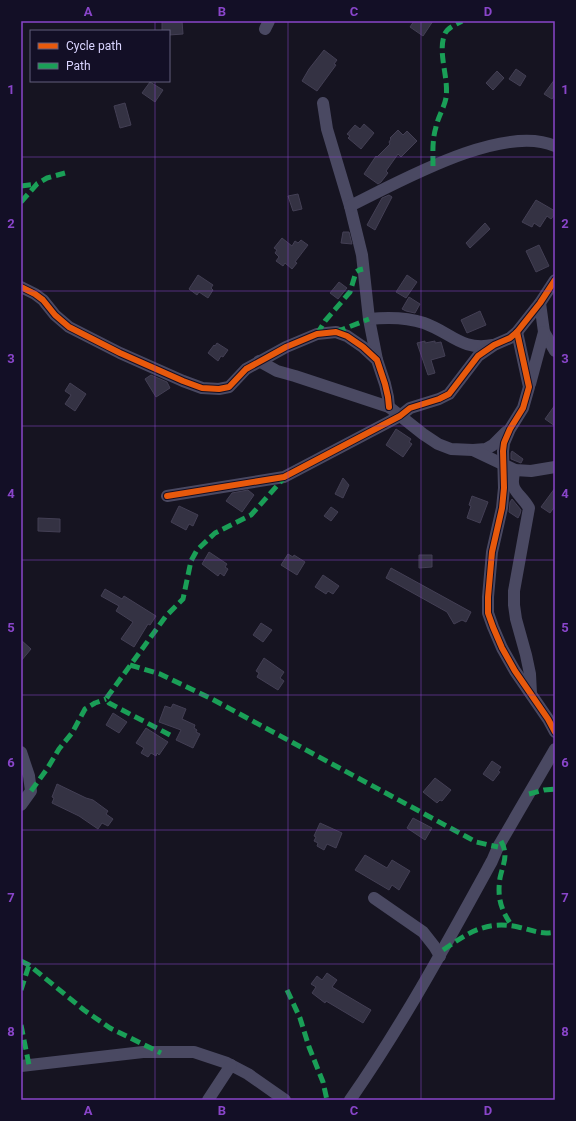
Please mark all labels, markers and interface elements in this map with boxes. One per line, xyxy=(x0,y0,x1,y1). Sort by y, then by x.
text: A xyxy=(84,4,93,19)
text: B xyxy=(218,4,226,19)
text: C xyxy=(350,4,359,19)
text: D xyxy=(484,4,492,19)
legend xyxy=(30,30,170,82)
text: Cycle path xyxy=(66,39,122,53)
text: Path xyxy=(66,59,91,73)
text: 1 xyxy=(7,82,15,97)
text: 1 xyxy=(561,82,569,97)
text: 2 xyxy=(7,216,15,231)
text: 2 xyxy=(561,216,569,231)
text: 3 xyxy=(7,351,15,366)
text: 3 xyxy=(561,351,569,366)
text: 4 xyxy=(7,486,15,501)
text: 4 xyxy=(561,486,569,501)
text: 5 xyxy=(7,620,15,635)
text: 5 xyxy=(561,620,569,635)
text: 6 xyxy=(7,755,15,770)
text: 6 xyxy=(561,755,569,770)
text: 7 xyxy=(7,890,15,905)
text: 7 xyxy=(561,890,569,905)
text: 8 xyxy=(7,1024,15,1039)
text: 8 xyxy=(561,1024,569,1039)
text: A xyxy=(84,1103,93,1118)
text: B xyxy=(218,1103,226,1118)
text: C xyxy=(350,1103,359,1118)
text: D xyxy=(484,1103,492,1118)

